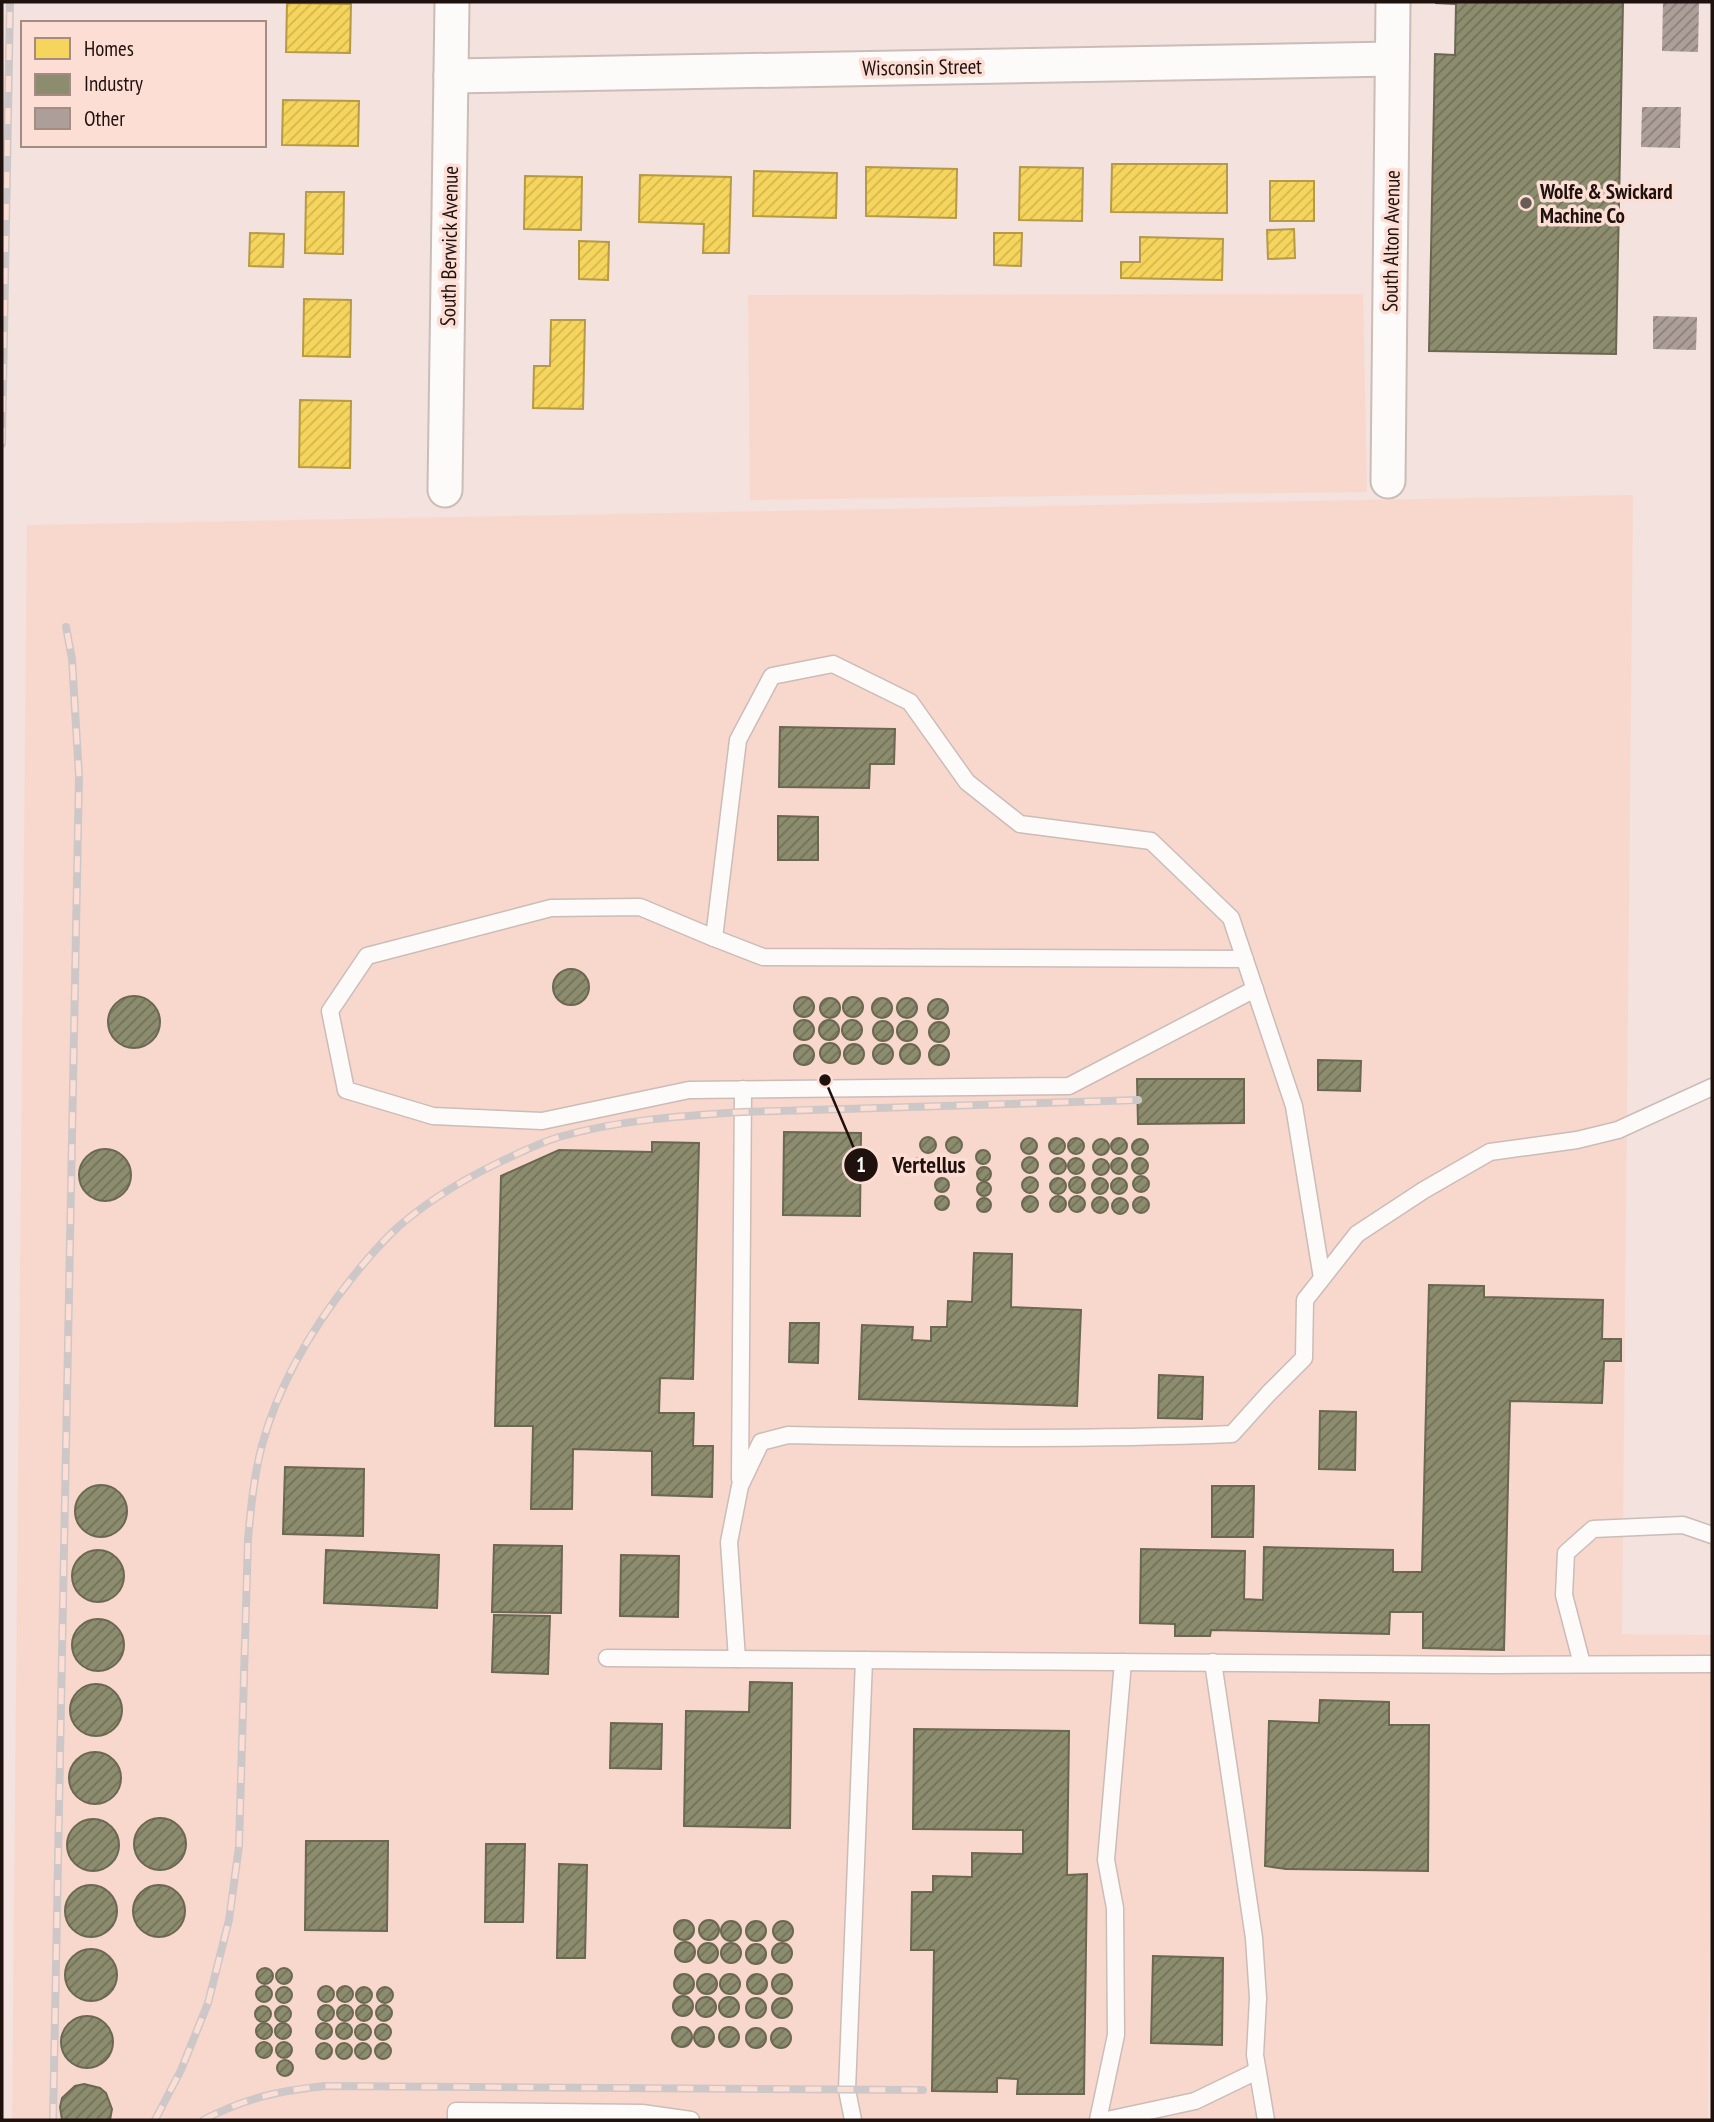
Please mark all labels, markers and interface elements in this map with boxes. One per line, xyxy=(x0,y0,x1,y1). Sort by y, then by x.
legend xyxy=(21,21,266,147)
text: Homes xyxy=(84,35,134,62)
street label: Wisconsin Street xyxy=(862,52,982,82)
text: Industry xyxy=(84,70,143,97)
text: Other xyxy=(84,105,125,132)
street label: South Berwick Avenue xyxy=(434,166,464,326)
street label: South Alton Avenue xyxy=(1376,170,1406,312)
place label: Wolfe & Swickard Machine Co xyxy=(1539,178,1673,229)
marker: Wolfe & Swickard Machine Co xyxy=(1518,195,1534,211)
callout: Vertellus xyxy=(843,1143,979,1187)
text: Vertellus xyxy=(891,1150,966,1179)
text: 1 xyxy=(856,1151,866,1178)

